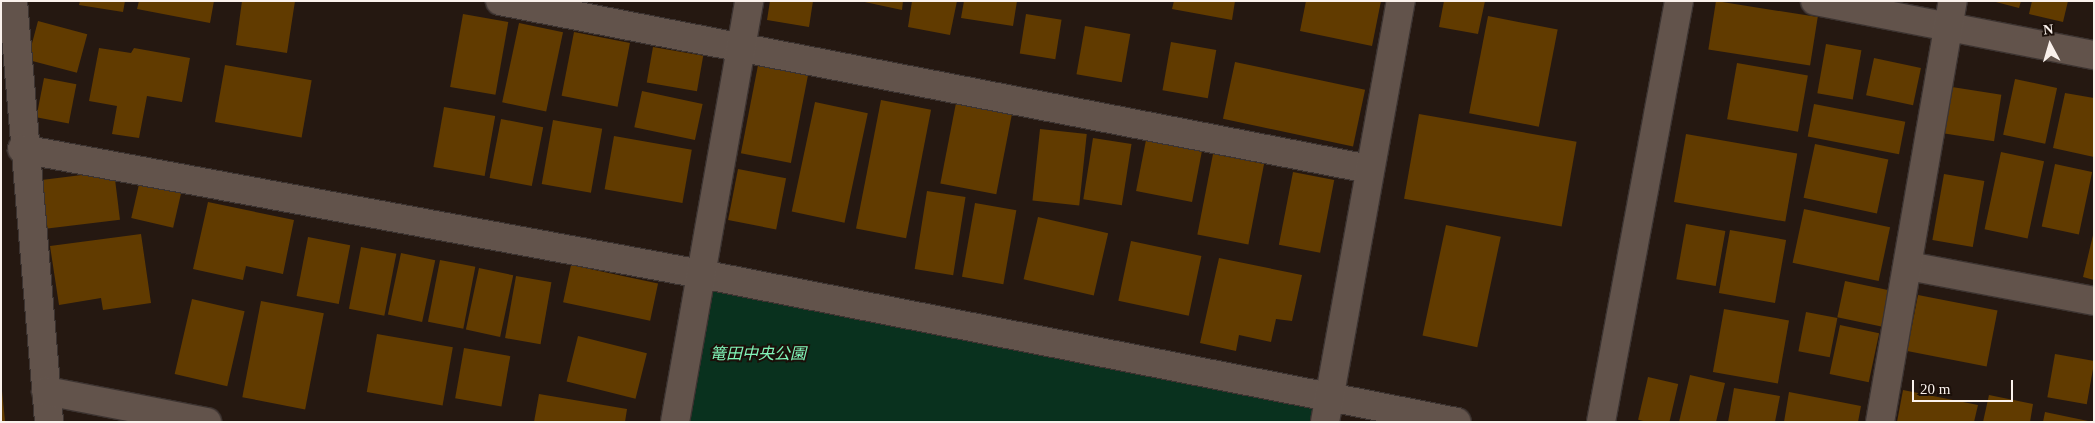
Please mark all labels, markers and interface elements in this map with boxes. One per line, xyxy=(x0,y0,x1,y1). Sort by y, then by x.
north arrow xyxy=(2025,20,2075,70)
text: N xyxy=(2043,22,2054,38)
park label: 篭田中央公園 xyxy=(710,344,806,364)
scale bar xyxy=(1915,370,2016,402)
text: 20 m xyxy=(1920,381,1950,397)

